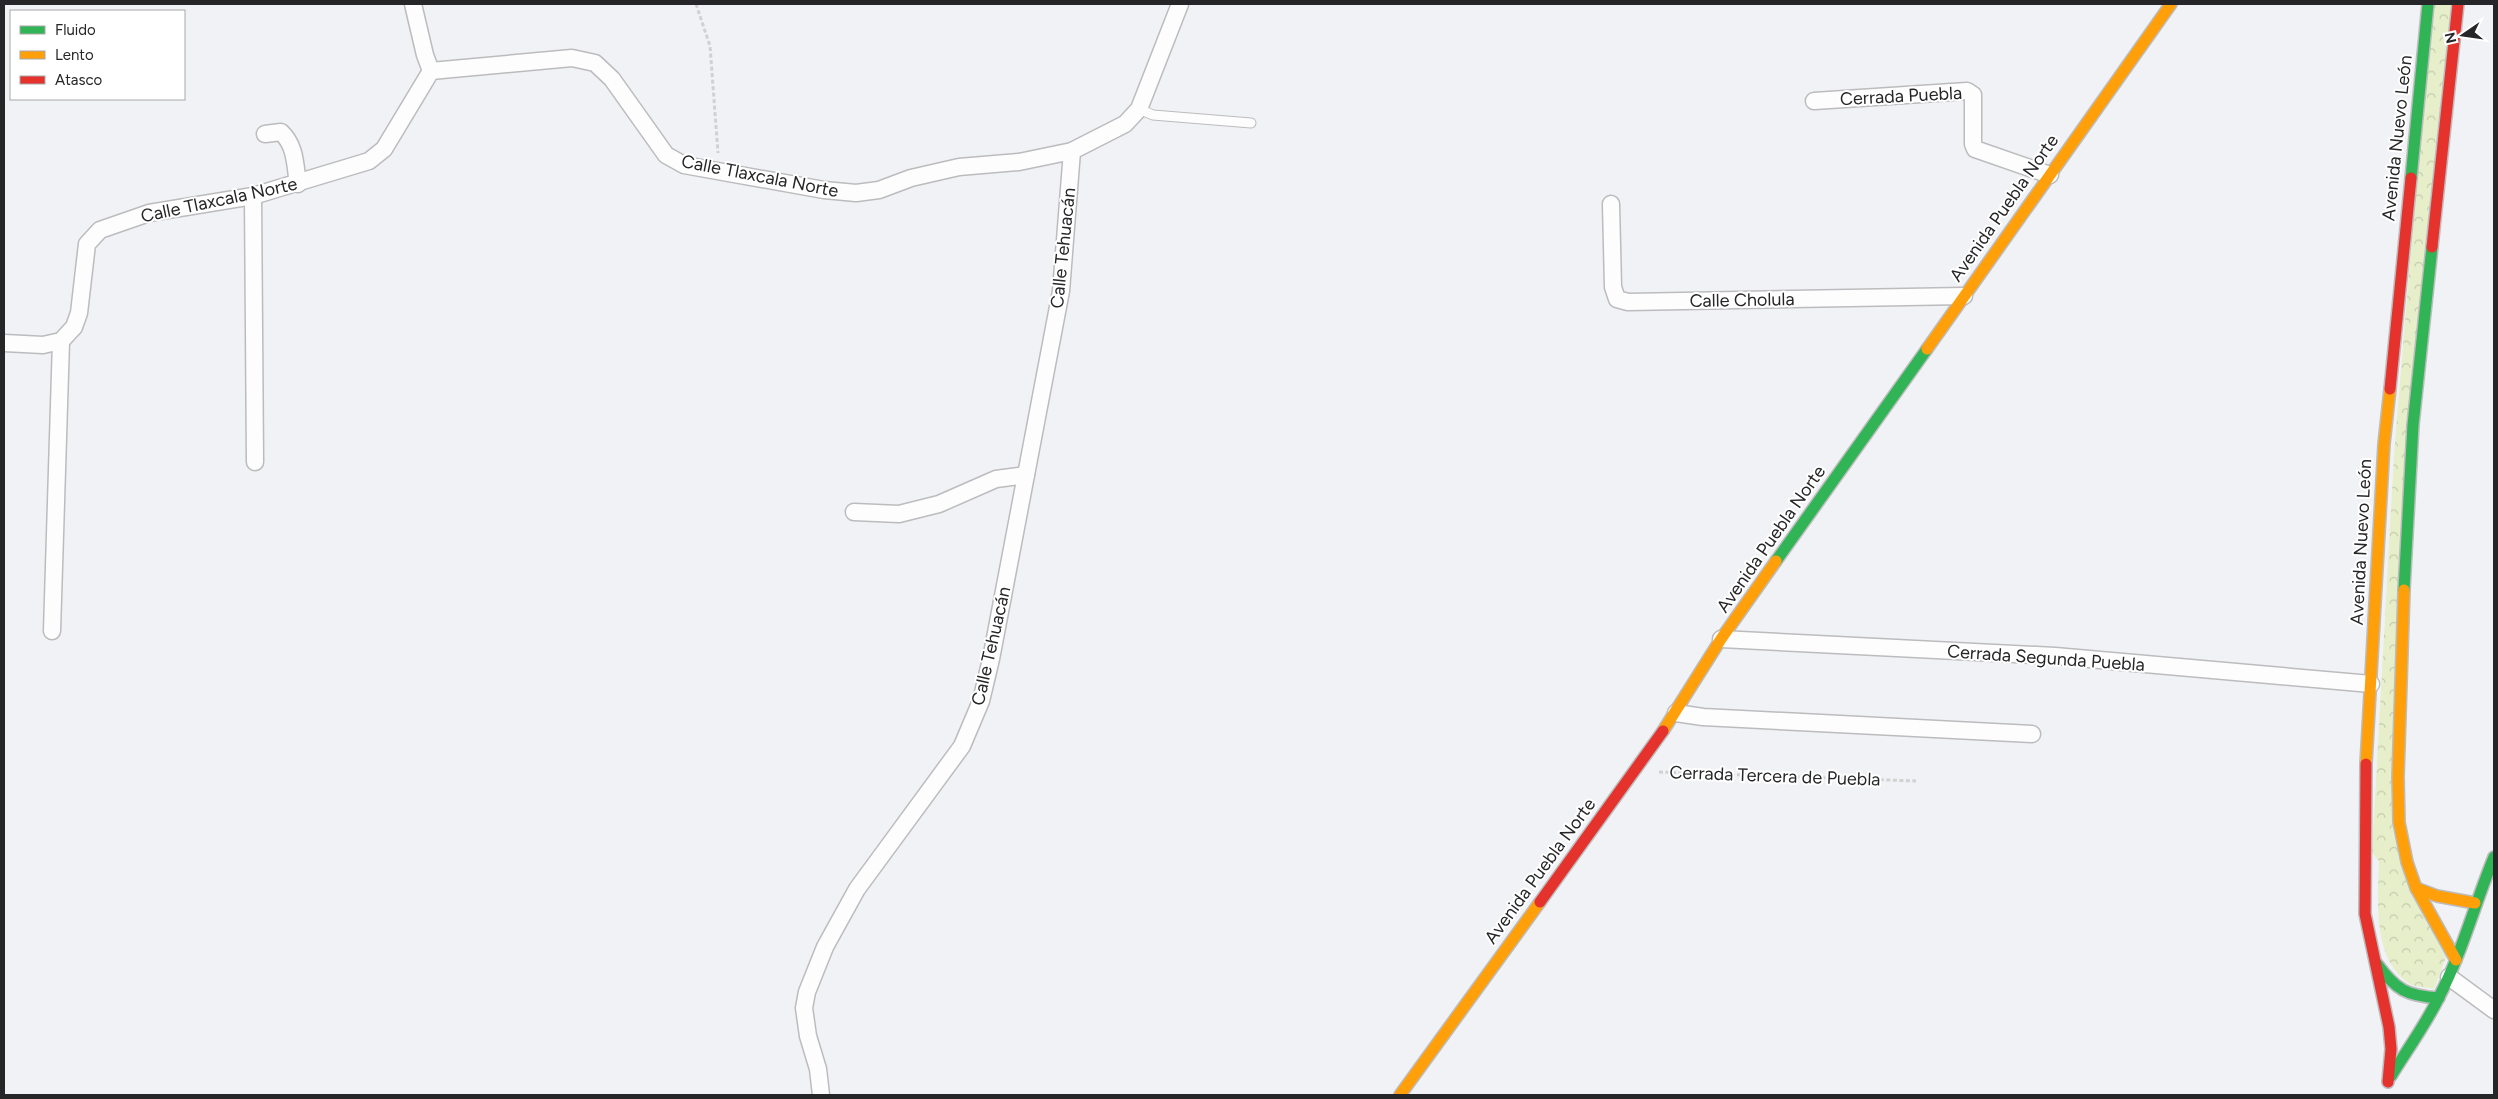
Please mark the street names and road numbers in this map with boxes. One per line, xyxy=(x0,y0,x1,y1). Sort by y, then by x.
street label: Avenida Nuevo León xyxy=(2377,54,2417,222)
street label: Cerrada Puebla xyxy=(1839,82,1963,110)
street label: Avenida Puebla Norte xyxy=(1945,130,2063,286)
street label: Calle Tlaxcala Norte xyxy=(680,150,841,202)
street label: Calle Tlaxcala Norte xyxy=(139,173,299,227)
street label: Calle Tehuacán xyxy=(1046,187,1080,309)
street label: Calle Cholula xyxy=(1689,288,1795,312)
street label: Avenida Nuevo León xyxy=(2346,458,2376,626)
street label: Avenida Puebla Norte xyxy=(1712,461,1830,617)
street label: Calle Tehuacán xyxy=(967,584,1015,708)
street label: Cerrada Segunda Puebla xyxy=(1946,640,2146,676)
street label: Cerrada Tercera de Puebla xyxy=(1669,761,1881,791)
street label: Avenida Puebla Norte xyxy=(1480,794,1600,948)

